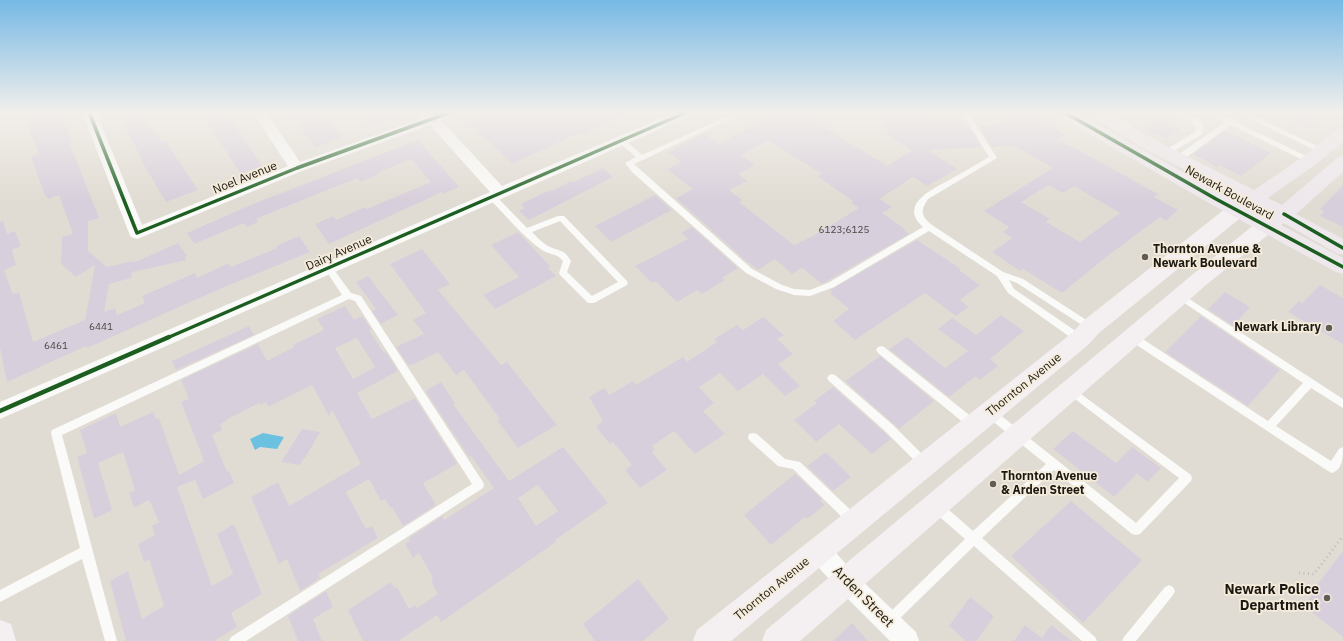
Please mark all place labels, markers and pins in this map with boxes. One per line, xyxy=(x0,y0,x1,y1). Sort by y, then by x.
place label: Thornton Avenue & Newark Boulevard xyxy=(1153,243,1261,271)
marker: Thornton Avenue & Newark Boulevard xyxy=(1140,252,1150,262)
place label: Newark Library xyxy=(1234,321,1321,335)
marker: Newark Library xyxy=(1324,323,1334,333)
place label: Thornton Avenue & Arden Street xyxy=(1001,470,1097,498)
marker: Thornton Avenue & Arden Street xyxy=(988,479,998,489)
place label: Newark Police Department xyxy=(1224,582,1319,614)
marker: Newark Police Department xyxy=(1322,593,1332,603)

